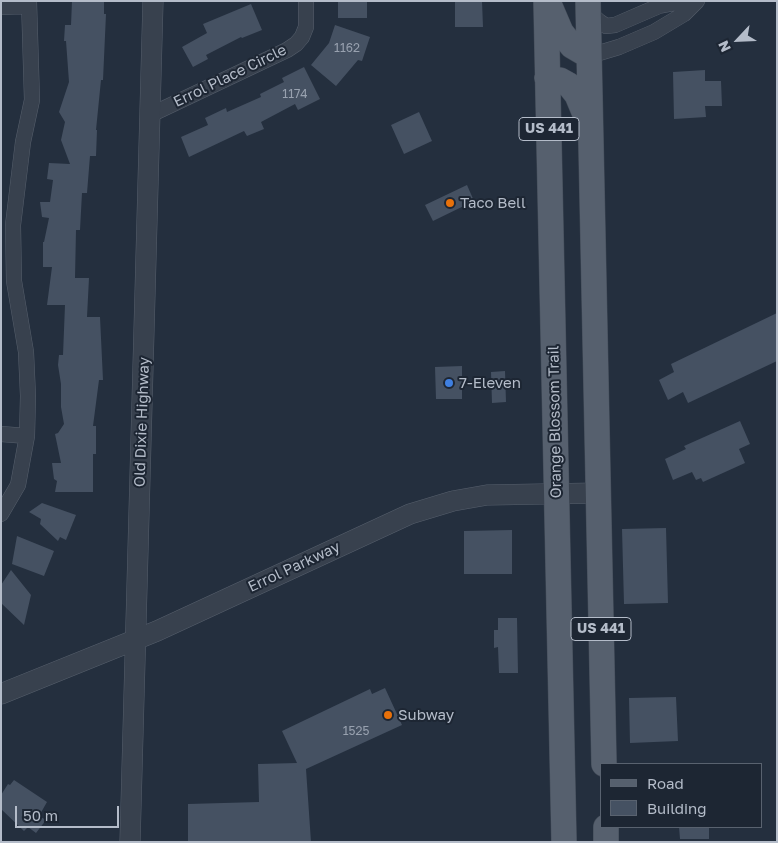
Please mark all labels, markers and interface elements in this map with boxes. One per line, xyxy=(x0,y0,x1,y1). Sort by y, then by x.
north arrow xyxy=(713,15,763,65)
text: N xyxy=(714,38,734,55)
street label: Errol Place Circle xyxy=(171,41,289,111)
house number: 1162 xyxy=(334,41,360,55)
house number: 1174 xyxy=(282,87,308,101)
road number: US 441 xyxy=(519,118,579,140)
place label: Taco Bell xyxy=(460,194,526,212)
marker: Taco Bell xyxy=(444,197,456,209)
street label: Orange Blossom Trail xyxy=(545,345,565,499)
street label: Old Dixie Highway xyxy=(131,357,153,487)
place label: 7-Eleven xyxy=(459,374,521,392)
marker: 7-Eleven xyxy=(443,377,455,389)
street label: Errol Parkway xyxy=(245,538,343,596)
road number: US 441 xyxy=(571,618,631,640)
place label: Subway xyxy=(398,706,454,724)
marker: Subway xyxy=(382,709,394,721)
house number: 1525 xyxy=(343,724,369,738)
legend xyxy=(600,763,763,828)
text: Road xyxy=(647,774,684,792)
scale bar xyxy=(18,796,121,828)
text: Building xyxy=(647,799,707,817)
text: 50 m xyxy=(23,806,58,824)

